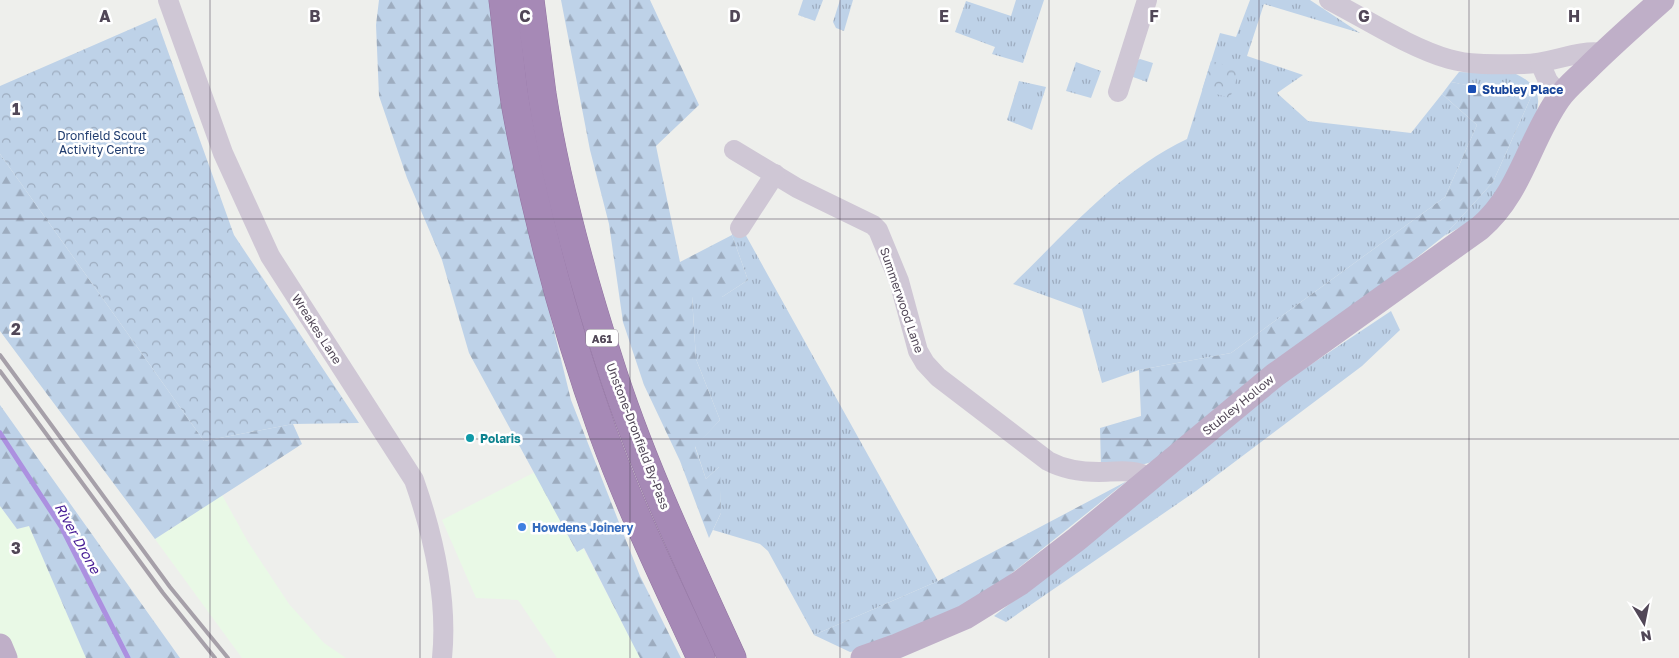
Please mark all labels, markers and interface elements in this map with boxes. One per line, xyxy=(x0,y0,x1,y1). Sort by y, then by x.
text: A xyxy=(99,6,111,26)
text: B xyxy=(309,6,321,26)
text: C xyxy=(519,6,531,26)
text: D xyxy=(729,6,741,26)
text: E xyxy=(939,6,949,26)
text: F xyxy=(1149,6,1159,26)
text: G xyxy=(1358,6,1370,26)
text: H xyxy=(1568,6,1580,26)
place label: Stubley Place xyxy=(1482,82,1563,97)
marker: Stubley Place xyxy=(1466,83,1478,95)
text: 1 xyxy=(12,99,20,119)
park label: Dronfield Scout Activity Centre xyxy=(57,128,147,157)
street label: Summerwood Lane xyxy=(877,245,927,355)
street label: Wreakes Lane xyxy=(289,291,345,367)
text: 2 xyxy=(11,319,21,339)
road number: A61 xyxy=(586,329,618,346)
street label: Unstone-Dronfield By-Pass xyxy=(603,361,673,511)
street label: Stubley Hollow xyxy=(1199,371,1277,438)
place label: Polaris xyxy=(480,431,521,446)
marker: Polaris xyxy=(464,432,476,444)
water label: River Drone xyxy=(52,500,105,577)
place label: Howdens Joinery xyxy=(532,520,634,535)
marker: Howdens Joinery xyxy=(516,521,528,533)
text: 3 xyxy=(11,538,21,558)
north arrow xyxy=(1619,598,1669,648)
text: N xyxy=(1640,627,1653,646)

